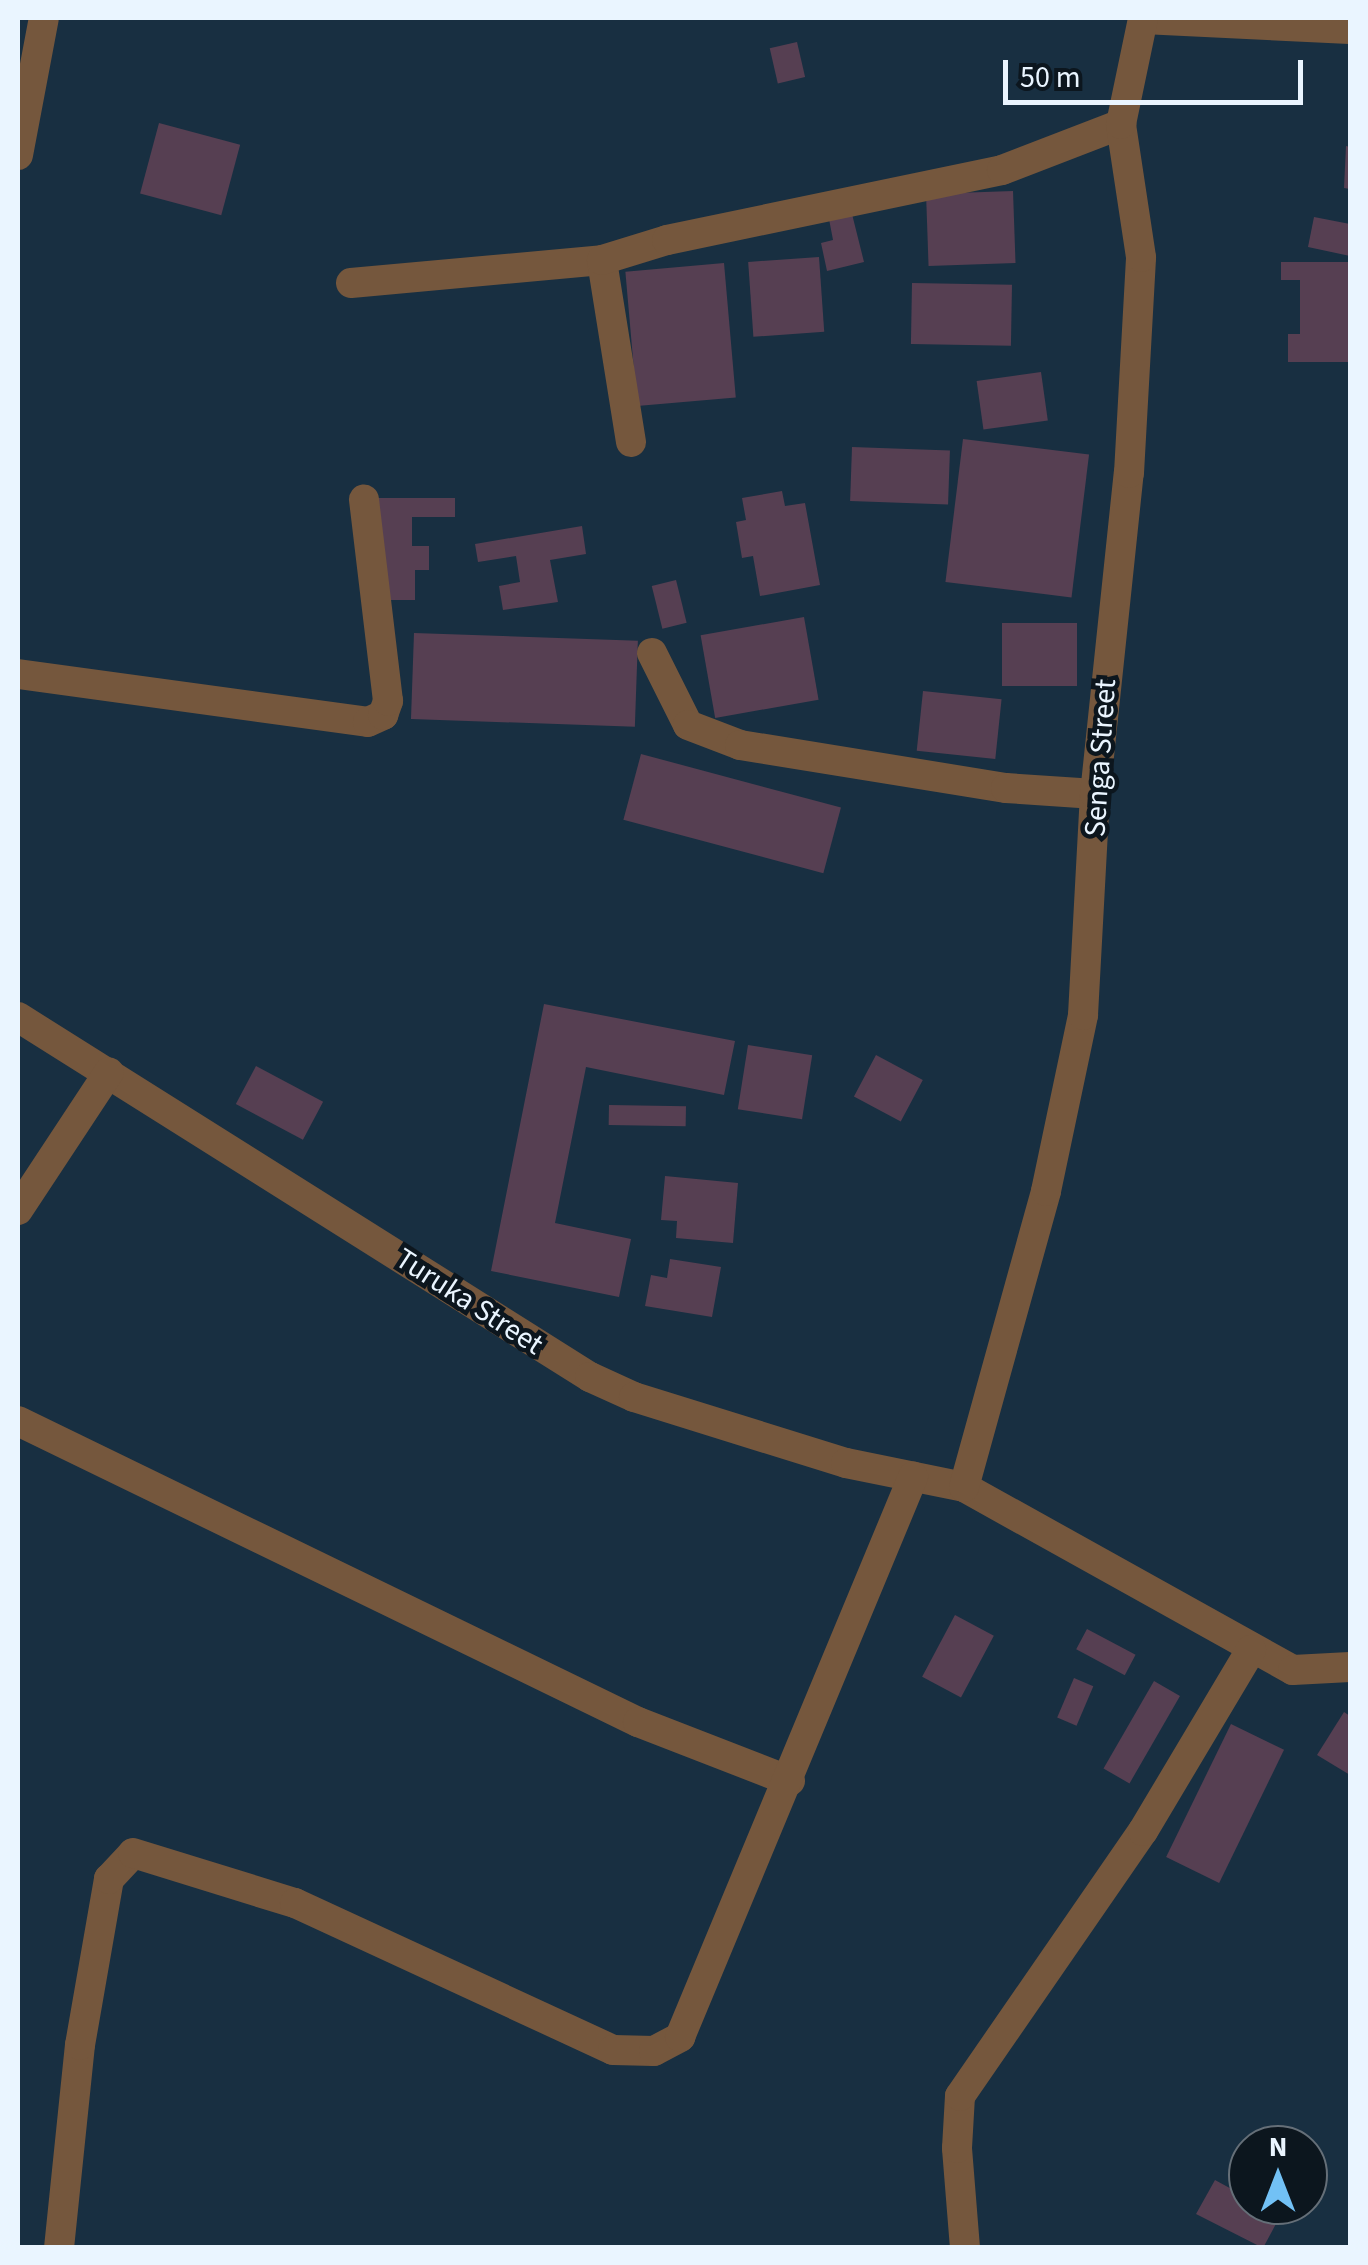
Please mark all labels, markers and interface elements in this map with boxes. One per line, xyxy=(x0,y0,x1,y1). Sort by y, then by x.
scale bar xyxy=(1008,40,1308,102)
text: 50 m xyxy=(1020,56,1081,99)
street label: Senga Street xyxy=(1078,678,1124,838)
street label: Turuka Street xyxy=(389,1241,549,1363)
north arrow xyxy=(1228,2125,1328,2225)
text: N xyxy=(1269,2127,1287,2167)

